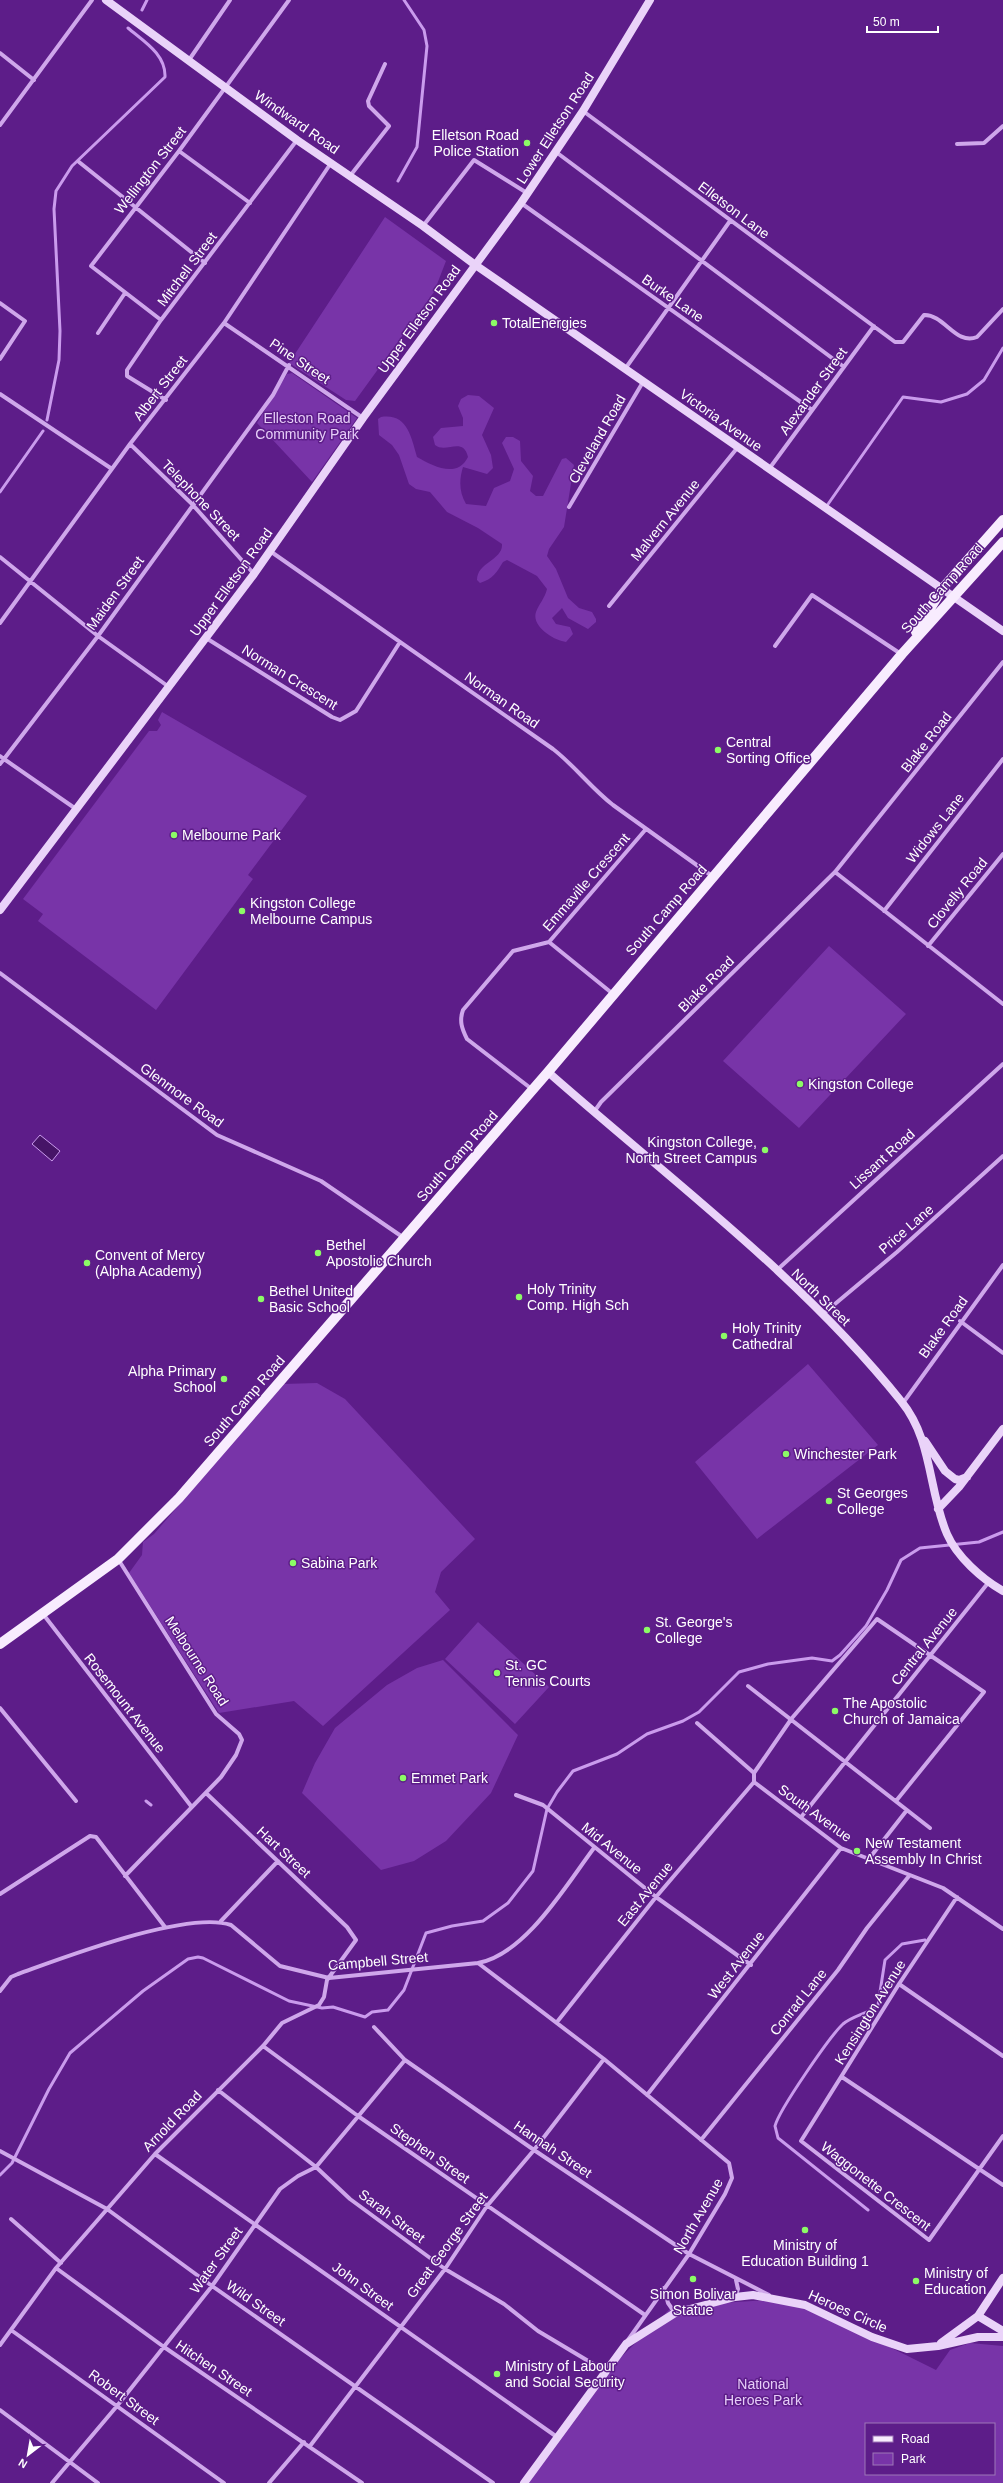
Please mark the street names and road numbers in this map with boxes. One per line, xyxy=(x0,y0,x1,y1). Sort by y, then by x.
street label: Lower Elletson Road xyxy=(513,69,597,187)
street label: Windward Road xyxy=(252,87,342,157)
street label: Wellington Street xyxy=(111,123,189,217)
street label: Elletson Lane xyxy=(695,178,773,242)
street label: Mitchell Street xyxy=(154,229,220,309)
street label: Upper Elletson Road xyxy=(375,262,463,376)
street label: Burke Lane xyxy=(639,271,707,325)
street label: Pine Street xyxy=(267,335,333,387)
street label: Alexander Street xyxy=(776,344,850,438)
street label: Albert Street xyxy=(130,352,190,424)
street label: Victoria Avenue xyxy=(677,386,765,454)
street label: Cleveland Road xyxy=(565,392,629,486)
street label: Telephone Street xyxy=(158,456,244,544)
street label: Malvern Avenue xyxy=(627,476,703,564)
street label: Upper Elletson Road xyxy=(187,525,275,639)
street label: South Camp Road xyxy=(898,540,986,636)
street label: Maiden Street xyxy=(83,553,147,633)
street label: Norman Crescent xyxy=(239,641,341,713)
street label: Norman Road xyxy=(462,668,542,732)
street label: Blake Road xyxy=(897,709,955,775)
street label: Widows Lane xyxy=(903,790,967,866)
street label: Emmaville Crescent xyxy=(539,830,633,934)
street label: Clovelly Road xyxy=(924,854,990,932)
street label: South Camp Road xyxy=(622,861,710,959)
street label: Blake Road xyxy=(675,953,737,1015)
street label: Glenmore Road xyxy=(137,1059,227,1131)
street label: South Camp Road xyxy=(413,1107,501,1205)
street label: Lissant Road xyxy=(846,1126,918,1192)
street label: Price Lane xyxy=(875,1201,937,1257)
street label: North Street xyxy=(788,1265,854,1329)
street label: Blake Road xyxy=(915,1293,971,1361)
street label: South Camp Road xyxy=(200,1352,288,1450)
street label: Central Avenue xyxy=(888,1604,960,1688)
street label: Melbourne Road xyxy=(162,1613,232,1709)
street label: Rosemount Avenue xyxy=(81,1650,169,1756)
street label: South Avenue xyxy=(775,1781,855,1845)
street label: Mid Avenue xyxy=(579,1819,646,1877)
street label: Hart Street xyxy=(254,1823,314,1881)
street label: East Avenue xyxy=(614,1858,676,1929)
street label: West Avenue xyxy=(704,1928,768,2002)
street label: Campbell Street xyxy=(327,1949,429,1973)
street label: Kensington Avenue xyxy=(831,1957,909,2067)
street label: Conrad Lane xyxy=(766,1965,830,2038)
street label: Arnold Road xyxy=(139,2087,205,2155)
street label: Hannah Street xyxy=(511,2117,595,2181)
street label: Stephen Street xyxy=(387,2120,473,2186)
street label: Waggonette Crescent xyxy=(818,2138,934,2234)
street label: North Avenue xyxy=(670,2175,726,2257)
street label: Sarah Street xyxy=(356,2186,428,2246)
street label: Great George Street xyxy=(403,2189,491,2301)
street label: Water Street xyxy=(187,2224,245,2296)
street label: John Street xyxy=(329,2258,397,2314)
street label: Wild Street xyxy=(223,2277,289,2329)
street label: Heroes Circle xyxy=(806,2286,890,2336)
street label: Hitchen Street xyxy=(173,2337,255,2399)
street label: Robert Street xyxy=(86,2366,162,2428)

